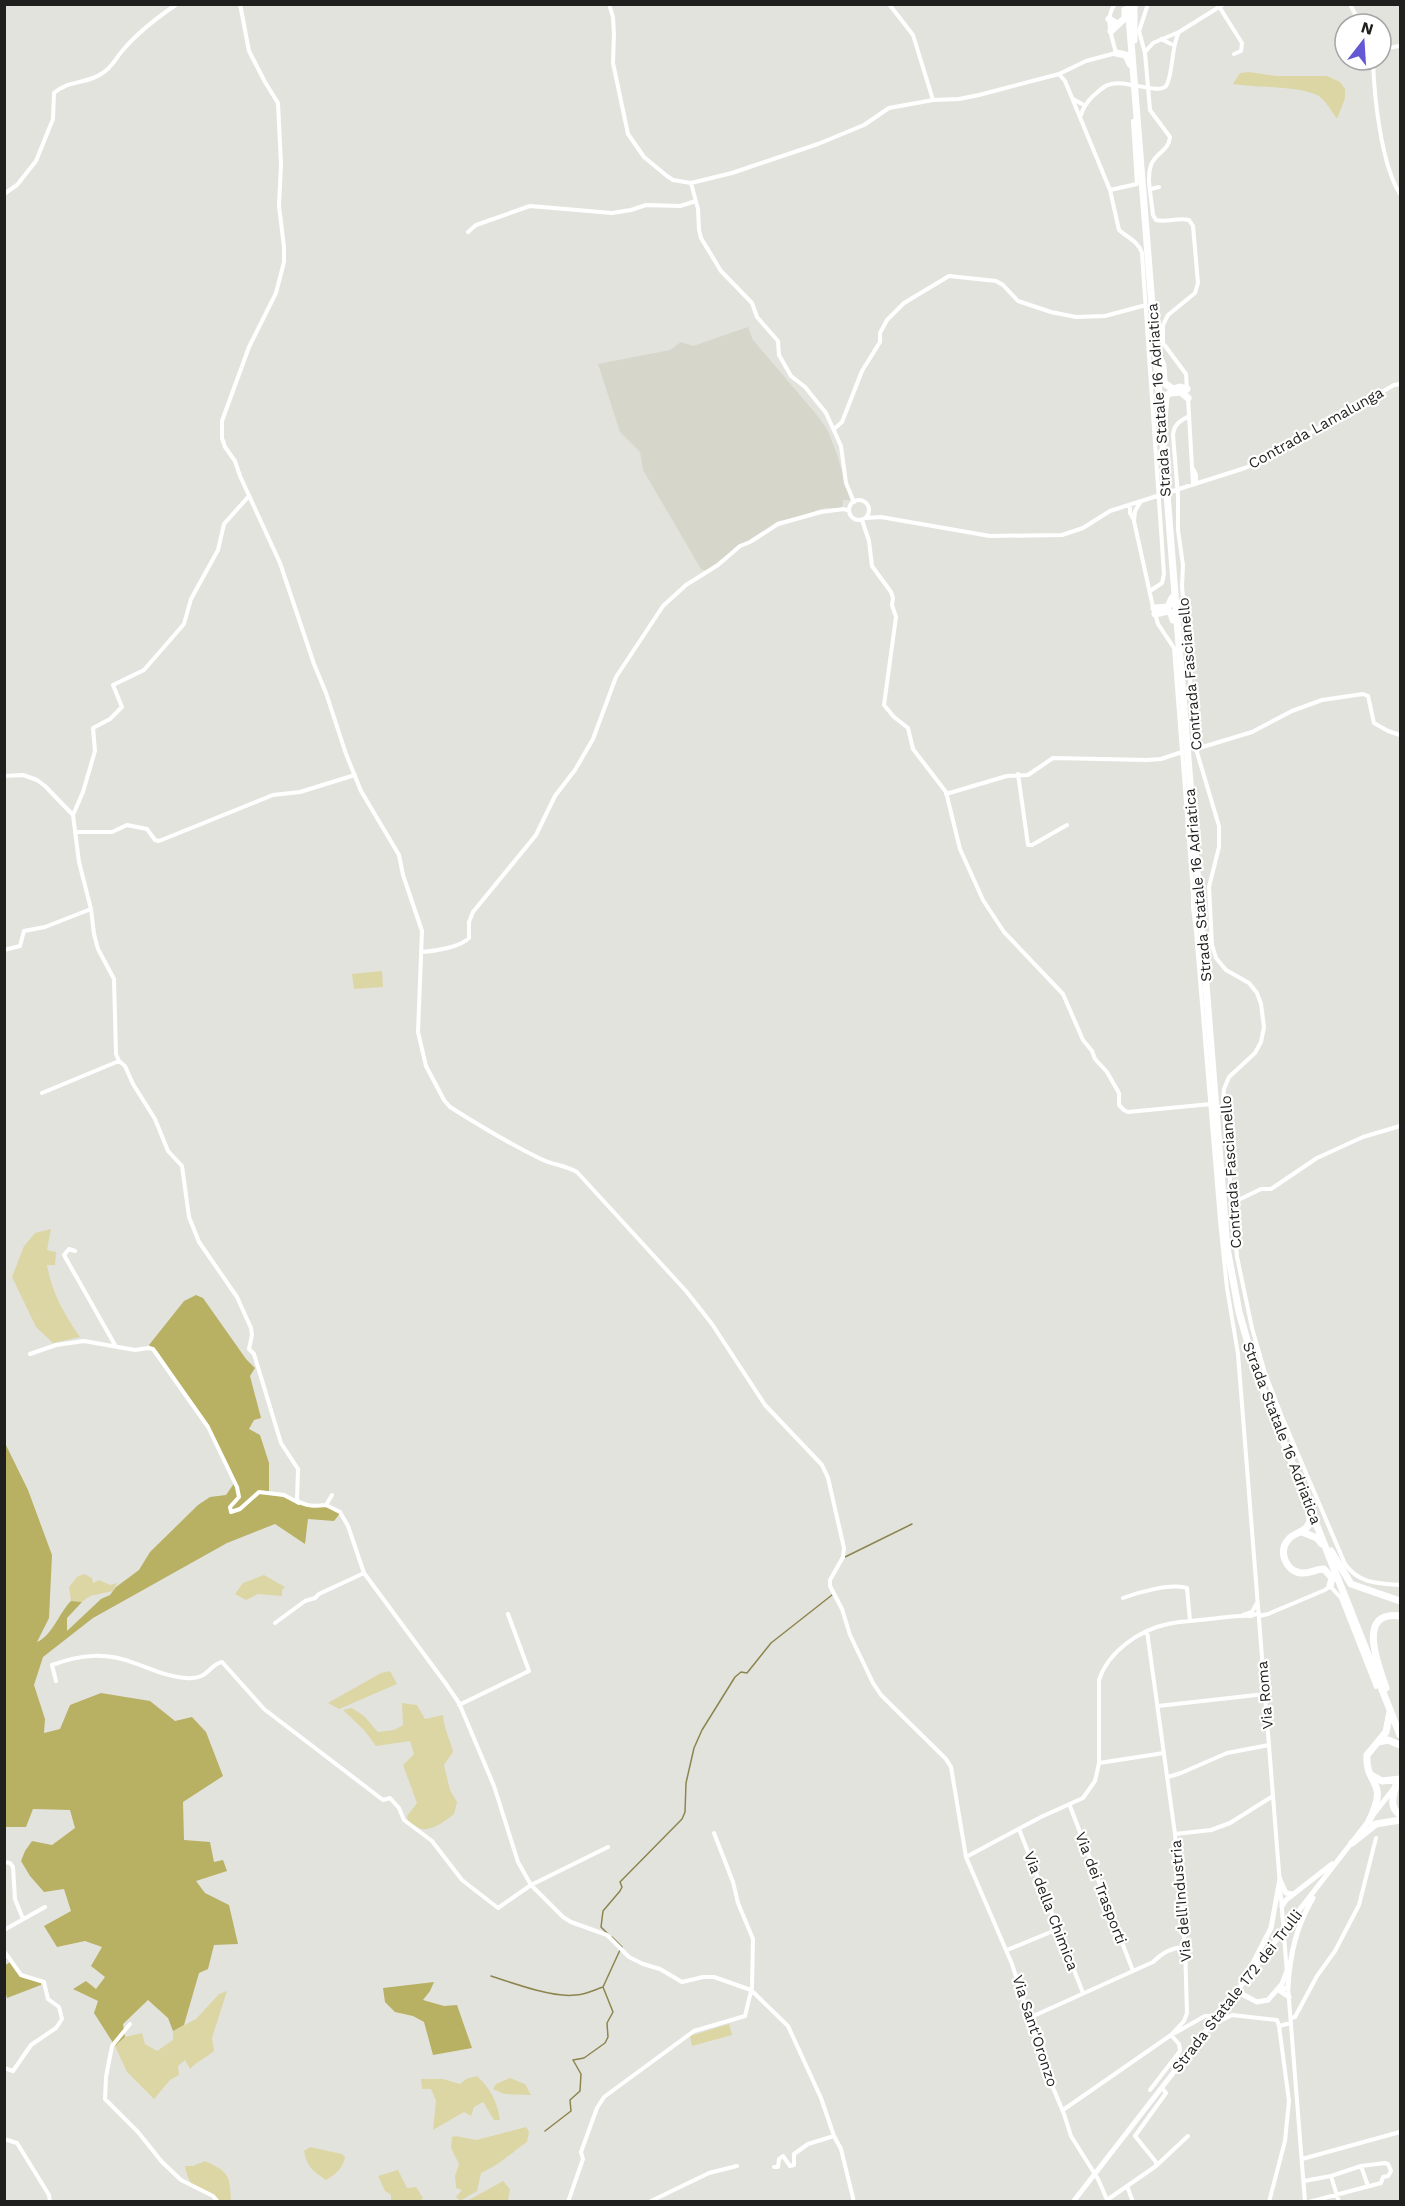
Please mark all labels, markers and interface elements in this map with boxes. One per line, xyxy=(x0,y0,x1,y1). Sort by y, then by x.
north arrow xyxy=(1333,12,1393,72)
text: N xyxy=(1359,17,1376,39)
street label: Strada Statale 16 Adriatica xyxy=(1143,302,1175,497)
street label: Contrada Lamalunga xyxy=(1245,383,1387,473)
street label: Contrada Fascianello xyxy=(1174,597,1206,751)
street label: Strada Statale 16 Adriatica xyxy=(1181,787,1215,982)
street label: Contrada Fascianello xyxy=(1217,1095,1245,1249)
street label: Strada Statale 16 Adriatica xyxy=(1239,1339,1325,1527)
street label: Via Roma xyxy=(1253,1660,1277,1730)
street label: Via dei Trasporti xyxy=(1071,1829,1131,1947)
street label: Via dell'Industria xyxy=(1167,1839,1195,1963)
street label: Via della Chimica xyxy=(1020,1849,1082,1974)
street label: Strada Statale 172 dei Trulli xyxy=(1168,1906,1306,2076)
street label: Via Sant'Oronzo xyxy=(1009,1973,1061,2089)

